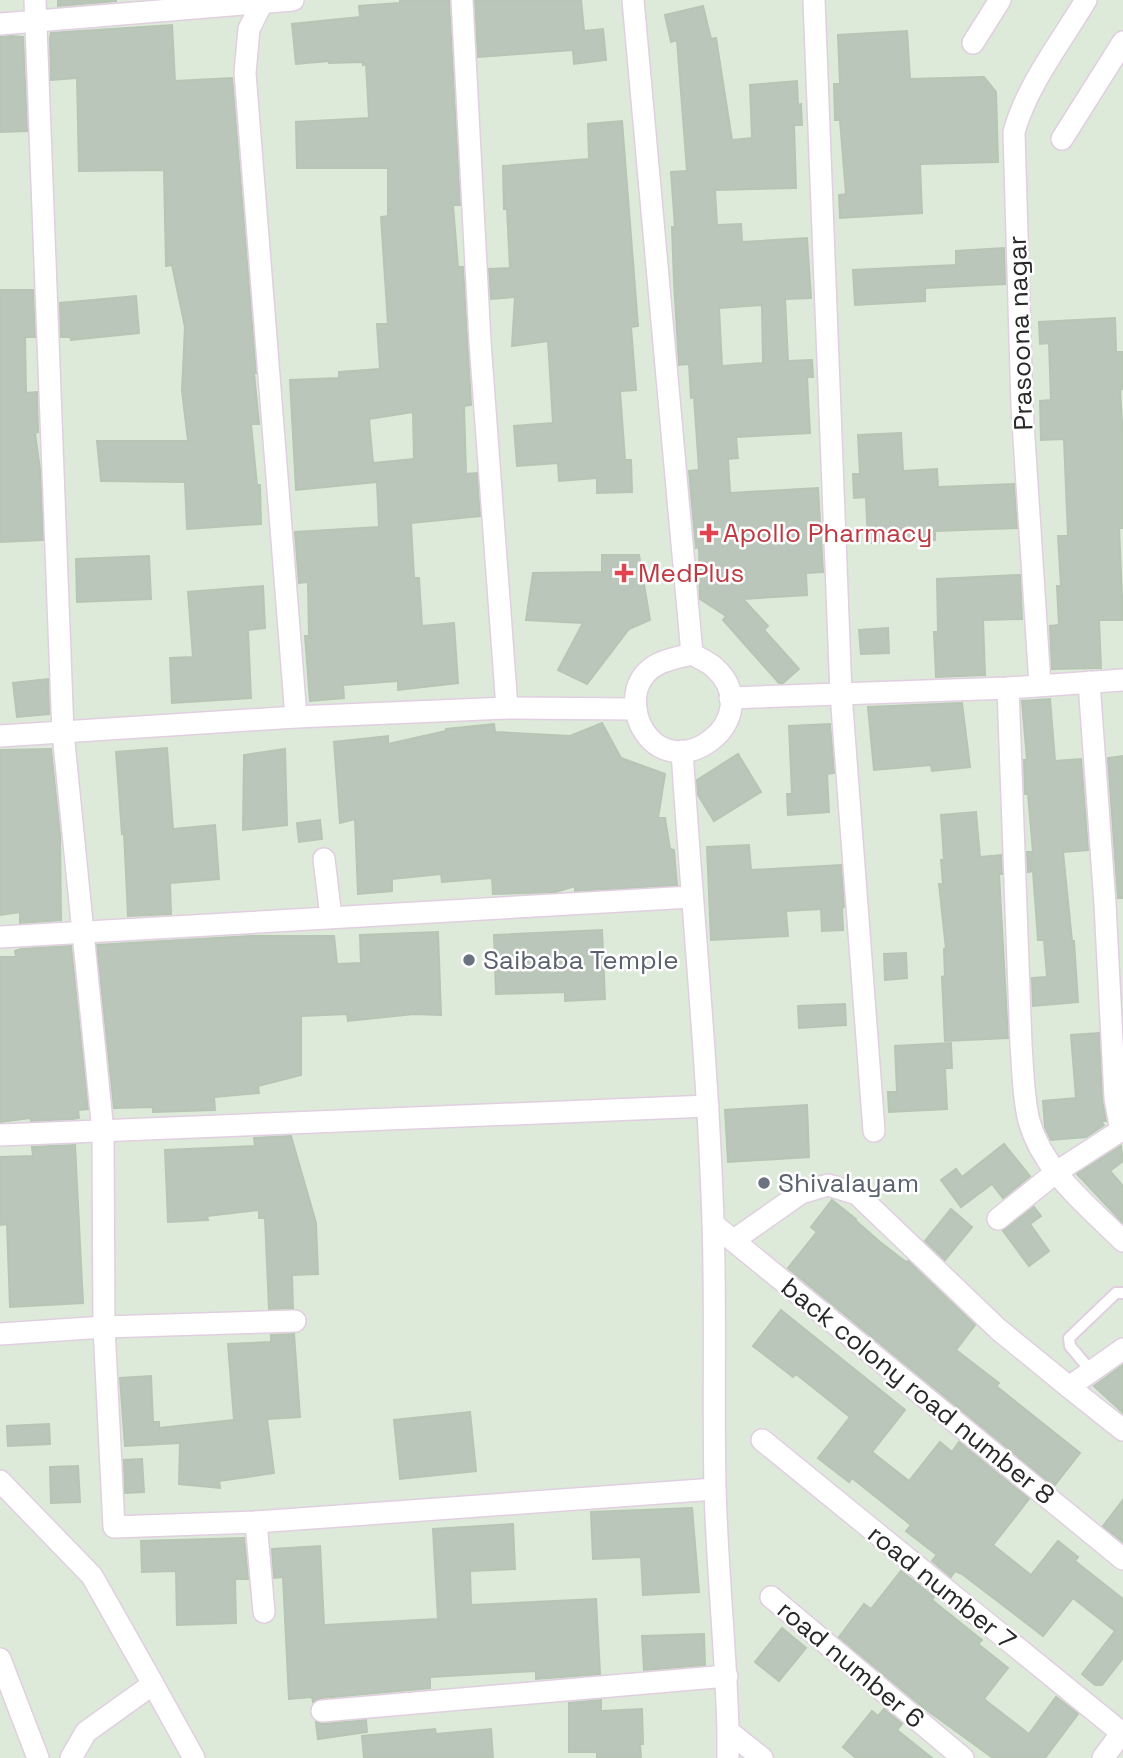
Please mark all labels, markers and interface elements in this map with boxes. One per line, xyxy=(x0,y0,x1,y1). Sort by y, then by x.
street label: Prasoona nagar xyxy=(1000,235,1040,431)
place label: Apollo Pharmacy xyxy=(723,516,932,550)
marker: Apollo Pharmacy xyxy=(701,525,717,541)
place label: MedPlus xyxy=(638,556,744,590)
marker: MedPlus xyxy=(616,565,632,581)
place label: Saibaba Temple xyxy=(483,943,679,977)
marker: Saibaba Temple xyxy=(461,952,477,968)
place label: Shivalayam xyxy=(778,1166,919,1200)
marker: Shivalayam xyxy=(756,1175,772,1191)
street label: back colony road number 8 xyxy=(774,1270,1062,1512)
street label: road number 7 xyxy=(861,1517,1023,1657)
street label: road number 6 xyxy=(770,1592,932,1736)

